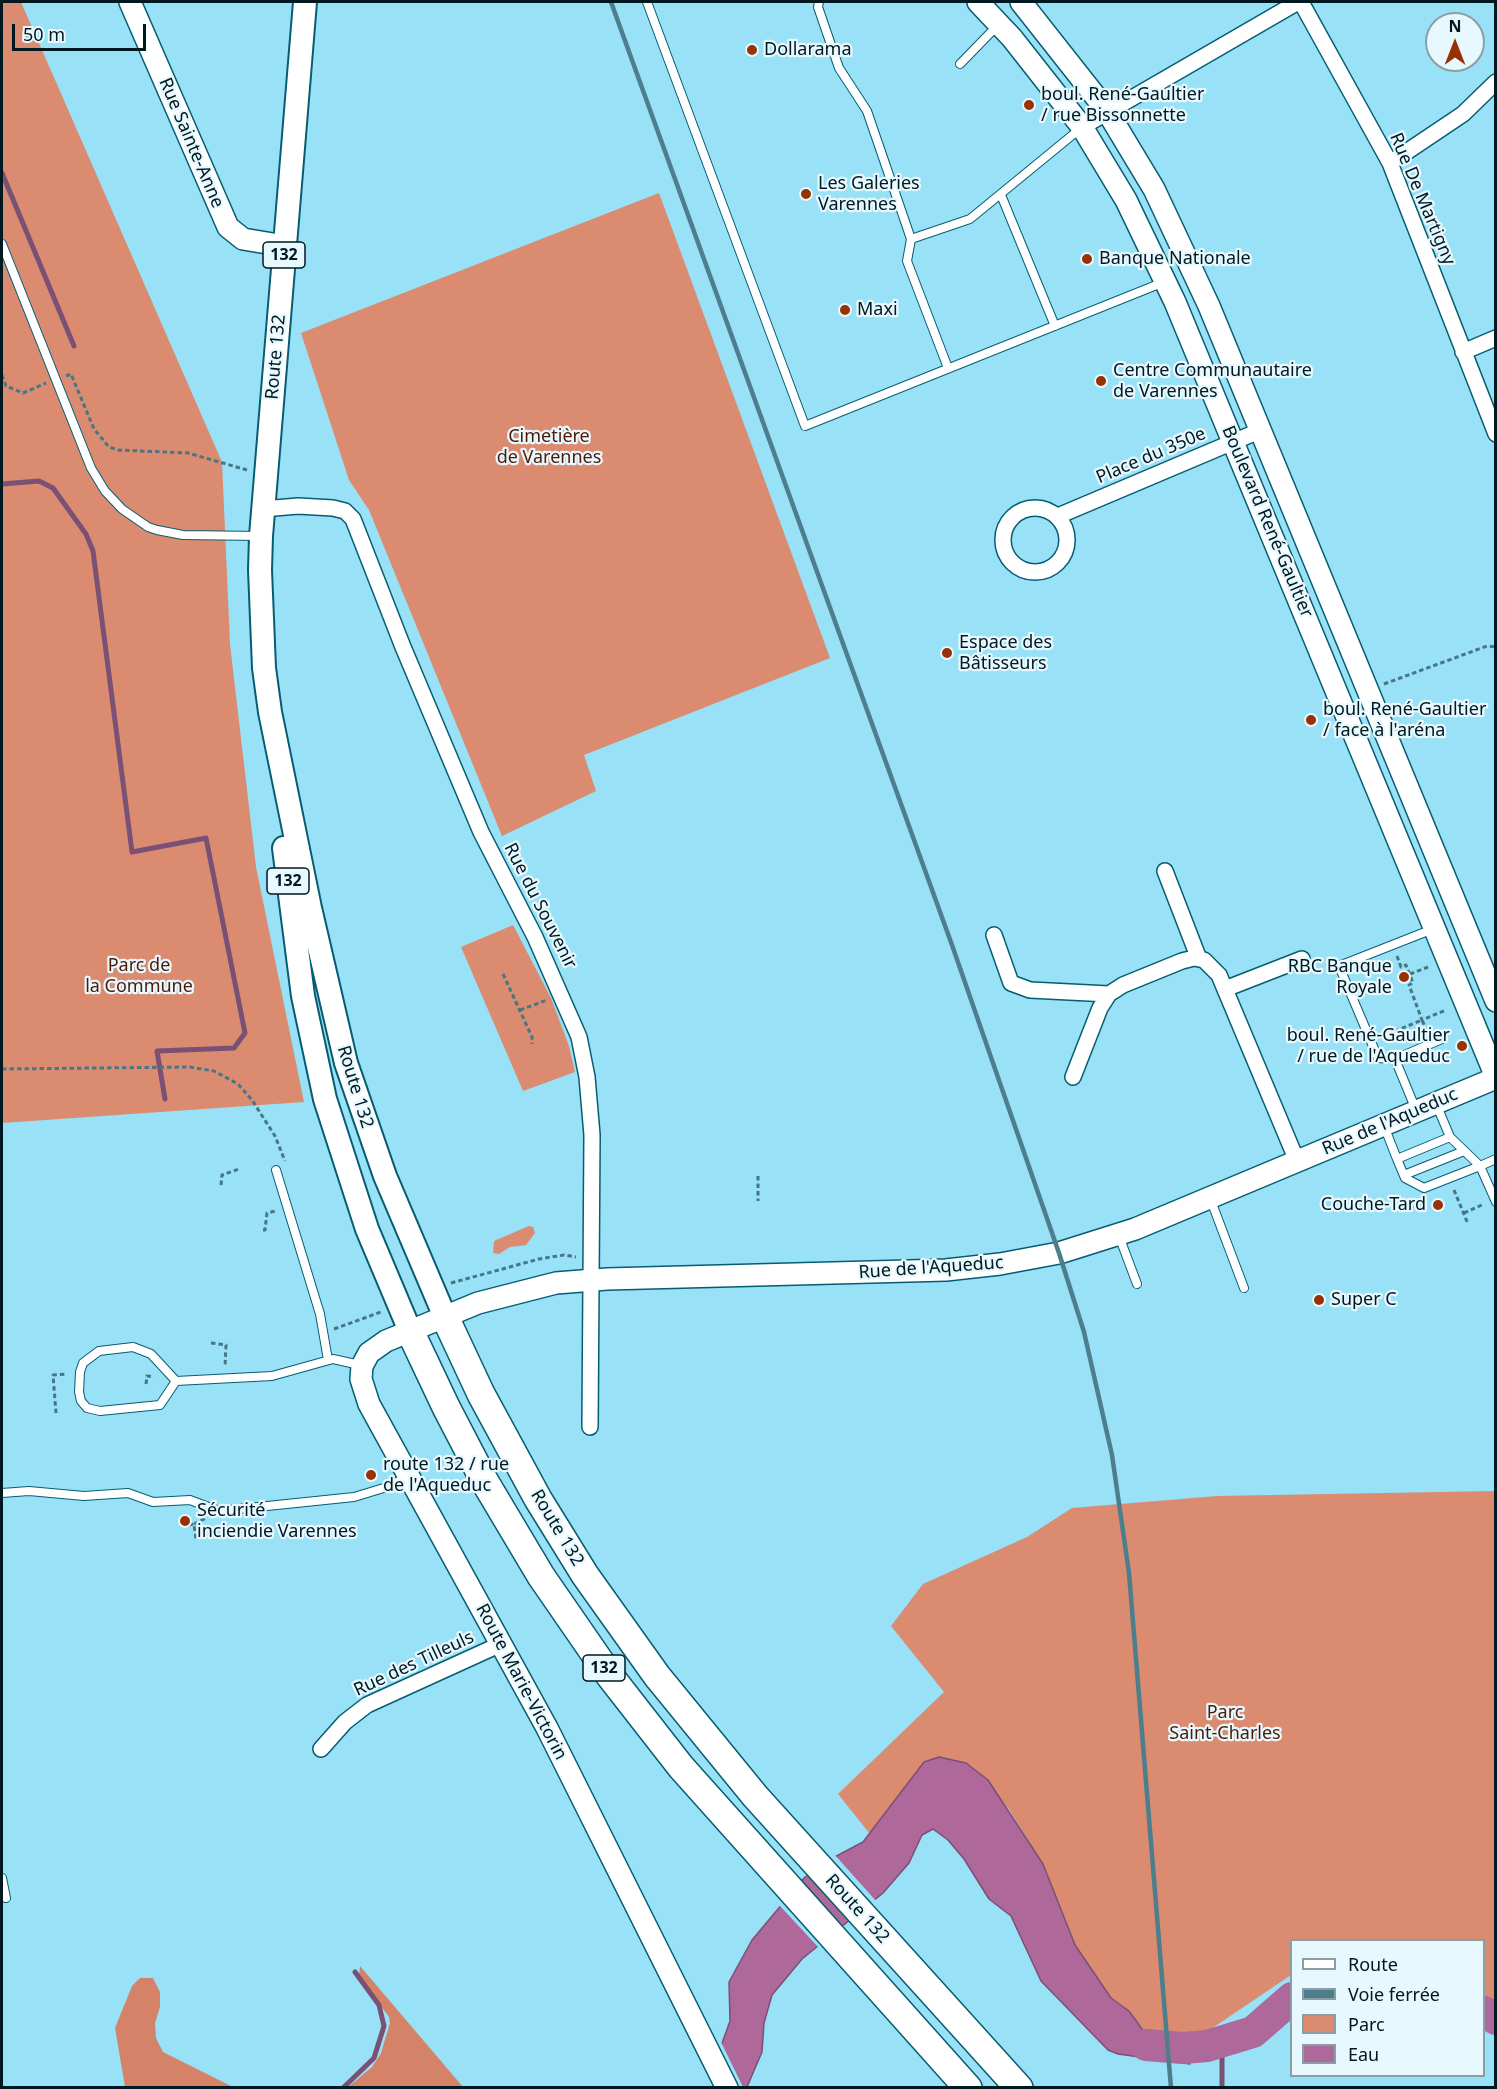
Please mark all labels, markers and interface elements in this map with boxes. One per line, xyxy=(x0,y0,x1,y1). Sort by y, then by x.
scale bar xyxy=(15,12,148,50)
north arrow xyxy=(1425,12,1485,72)
text: N xyxy=(1448,15,1462,37)
text: 50 m xyxy=(23,22,65,46)
place label: Dollarama xyxy=(764,39,852,61)
marker: Dollarama xyxy=(745,43,759,57)
street label: Rue Sainte-Anne xyxy=(154,75,228,211)
place label: boul. René-Gaultier / rue Bissonnette xyxy=(1041,84,1204,127)
marker: boul. René-Gaultier / rue Bissonnette xyxy=(1022,98,1036,112)
street label: Rue De Martigny xyxy=(1384,130,1460,268)
place label: Les Galeries Varennes xyxy=(818,173,920,216)
marker: Les Galeries Varennes xyxy=(799,187,813,201)
road number: 132 xyxy=(263,242,305,268)
place label: Banque Nationale xyxy=(1099,248,1251,270)
marker: Banque Nationale xyxy=(1080,252,1094,266)
place label: Maxi xyxy=(857,299,898,321)
marker: Maxi xyxy=(838,303,852,317)
street label: Route 132 xyxy=(262,314,290,400)
place label: Centre Communautaire de Varennes xyxy=(1113,360,1312,403)
marker: Centre Communautaire de Varennes xyxy=(1094,374,1108,388)
street label: Place du 350e xyxy=(1093,423,1209,489)
street label: Boulevard René-Gaultier xyxy=(1217,423,1317,621)
park label: Cimetière de Varennes xyxy=(497,426,601,468)
place label: Espace des Bâtisseurs xyxy=(959,632,1052,674)
marker: Espace des Bâtisseurs xyxy=(940,646,954,660)
place label: boul. René-Gaultier / face à l'aréna xyxy=(1323,699,1486,742)
marker: boul. René-Gaultier / face à l'aréna xyxy=(1304,713,1318,727)
street label: Rue du Souvenir xyxy=(499,839,581,973)
road number: 132 xyxy=(267,868,309,894)
park label: Parc de la Commune xyxy=(85,955,193,998)
place label: RBC Banque Royale xyxy=(1288,956,1392,998)
marker: RBC Banque Royale xyxy=(1397,970,1411,984)
place label: boul. René-Gaultier / rue de l'Aqueduc xyxy=(1287,1025,1450,1068)
marker: boul. René-Gaultier / rue de l'Aqueduc xyxy=(1455,1039,1469,1053)
street label: Route 132 xyxy=(332,1043,378,1131)
street label: Rue de l'Aqueduc xyxy=(1319,1084,1461,1160)
place label: Couche-Tard xyxy=(1321,1194,1426,1216)
marker: Couche-Tard xyxy=(1431,1198,1445,1212)
street label: Rue de l'Aqueduc xyxy=(858,1252,1004,1284)
place label: Super C xyxy=(1331,1289,1397,1311)
marker: Super C xyxy=(1312,1293,1326,1307)
place label: route 132 / rue de l'Aqueduc xyxy=(383,1454,509,1496)
marker: route 132 / rue de l'Aqueduc xyxy=(364,1468,378,1482)
street label: Route 132 xyxy=(526,1486,588,1570)
place label: Sécurité inciendie Varennes xyxy=(197,1500,357,1543)
marker: Sécurité inciendie Varennes xyxy=(178,1514,192,1528)
street label: Route Marie-Victorin xyxy=(471,1600,571,1764)
street label: Rue des Tilleuls xyxy=(350,1627,478,1701)
road number: 132 xyxy=(583,1655,625,1681)
park label: Parc Saint-Charles xyxy=(1169,1702,1281,1744)
street label: Route 132 xyxy=(820,1870,894,1948)
legend xyxy=(1290,1939,1485,2077)
text: Route xyxy=(1348,1952,1398,1976)
text: Voie ferrée xyxy=(1348,1982,1440,2006)
text: Parc xyxy=(1348,2012,1385,2036)
text: Eau xyxy=(1348,2042,1379,2066)

